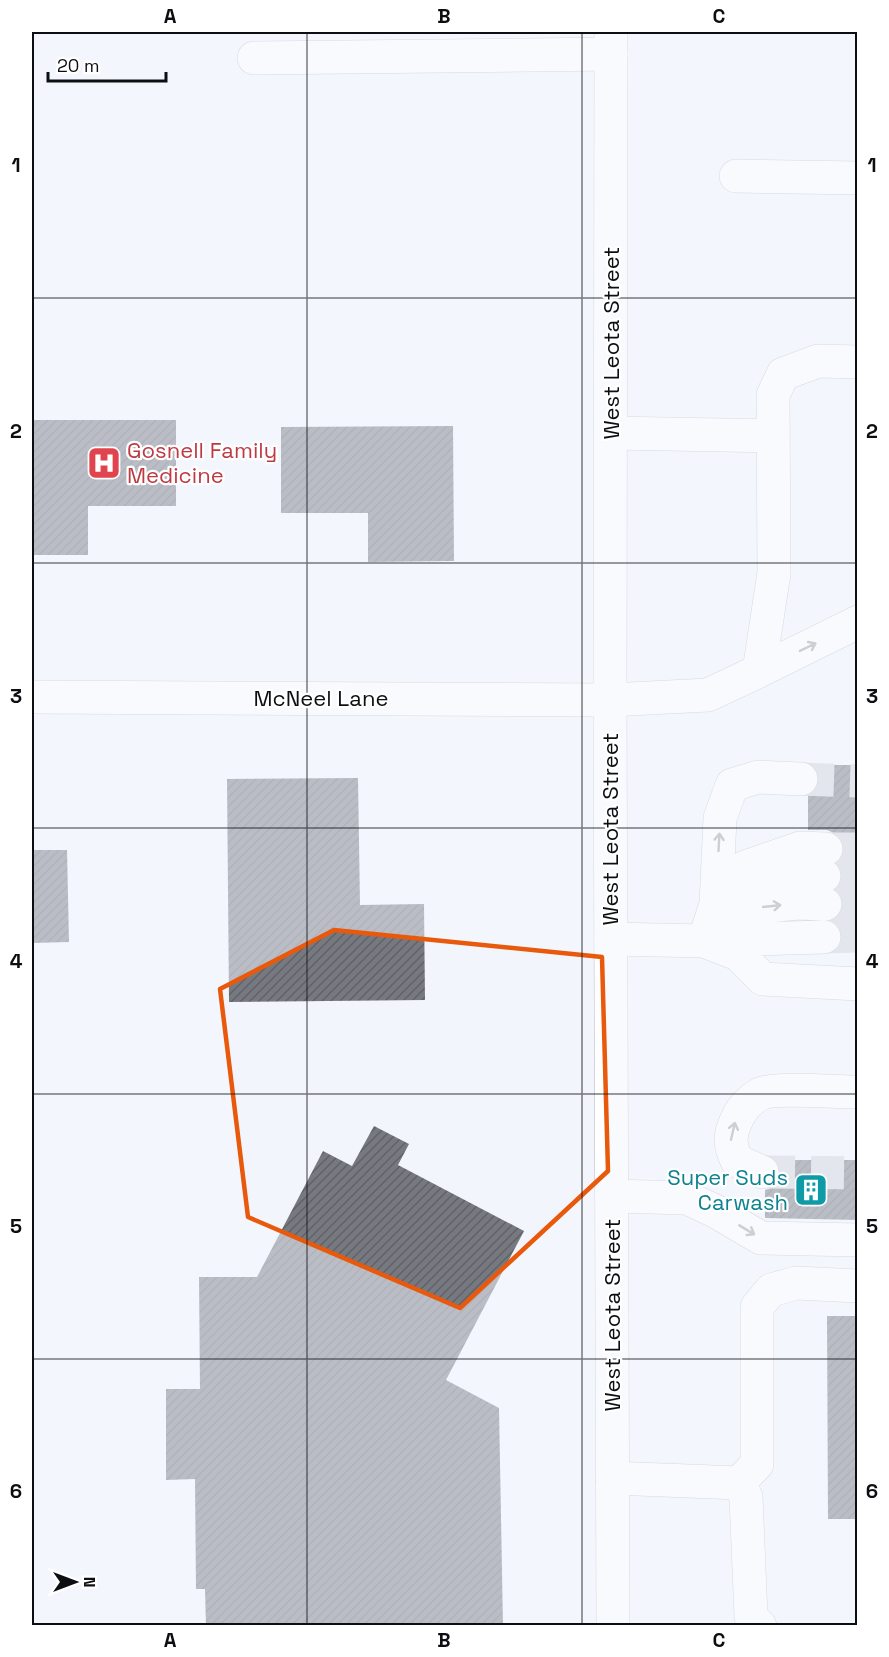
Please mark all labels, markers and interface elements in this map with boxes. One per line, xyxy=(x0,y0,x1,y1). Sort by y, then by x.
text: A xyxy=(164,3,177,29)
text: B xyxy=(437,3,451,29)
text: C xyxy=(713,3,726,29)
scale bar xyxy=(48,45,166,83)
text: 20 m xyxy=(57,54,100,77)
text: 1 xyxy=(11,152,21,178)
text: 1 xyxy=(867,152,877,178)
street label: West Leota Street xyxy=(597,247,625,439)
text: 2 xyxy=(10,418,22,444)
text: 2 xyxy=(866,418,878,444)
place label: Gosnell Family Medicine xyxy=(127,436,277,489)
hospital icon: Gosnell Family Medicine xyxy=(86,445,122,481)
one-way arrow xyxy=(799,641,817,652)
text: 3 xyxy=(10,683,22,709)
text: 3 xyxy=(866,683,878,709)
street label: McNeel Lane xyxy=(253,684,389,712)
street label: West Leota Street xyxy=(596,733,624,925)
one-way arrow xyxy=(714,833,725,853)
one-way arrow xyxy=(762,900,782,911)
text: 4 xyxy=(10,948,23,974)
text: 4 xyxy=(866,948,879,974)
one-way arrow xyxy=(728,1122,739,1141)
place label: Super Suds Carwash xyxy=(667,1163,788,1216)
building icon: Super Suds Carwash xyxy=(793,1172,829,1208)
text: 5 xyxy=(10,1213,22,1239)
text: 5 xyxy=(866,1213,878,1239)
street label: West Leota Street xyxy=(598,1219,626,1411)
one-way arrow xyxy=(738,1224,755,1236)
text: 6 xyxy=(10,1478,22,1504)
text: 6 xyxy=(866,1478,878,1504)
north arrow xyxy=(45,1552,105,1612)
text: N xyxy=(79,1577,100,1587)
text: A xyxy=(164,1627,177,1653)
text: B xyxy=(437,1627,451,1653)
text: C xyxy=(713,1627,726,1653)

